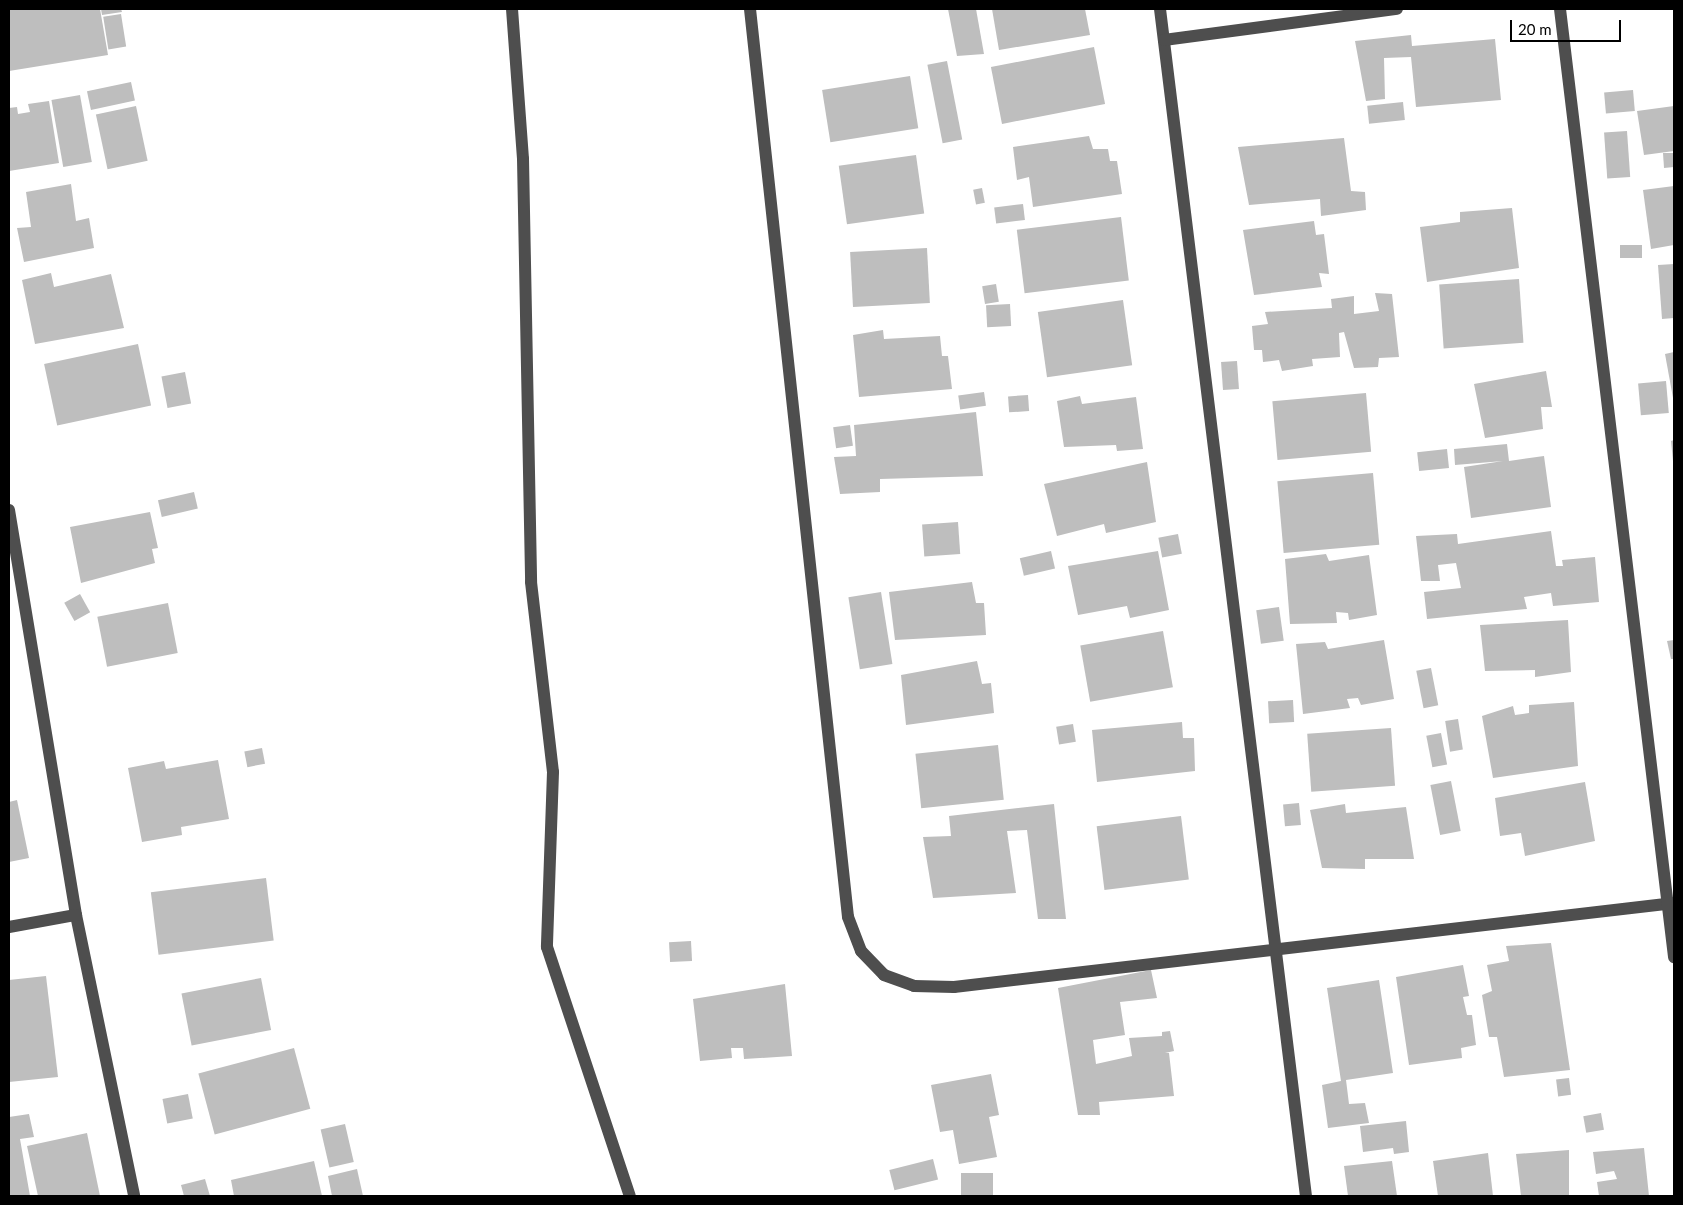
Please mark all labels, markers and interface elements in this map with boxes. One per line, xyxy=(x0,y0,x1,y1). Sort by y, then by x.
scale bar xyxy=(1513,10,1624,42)
text: 20 m xyxy=(1518,20,1552,38)

